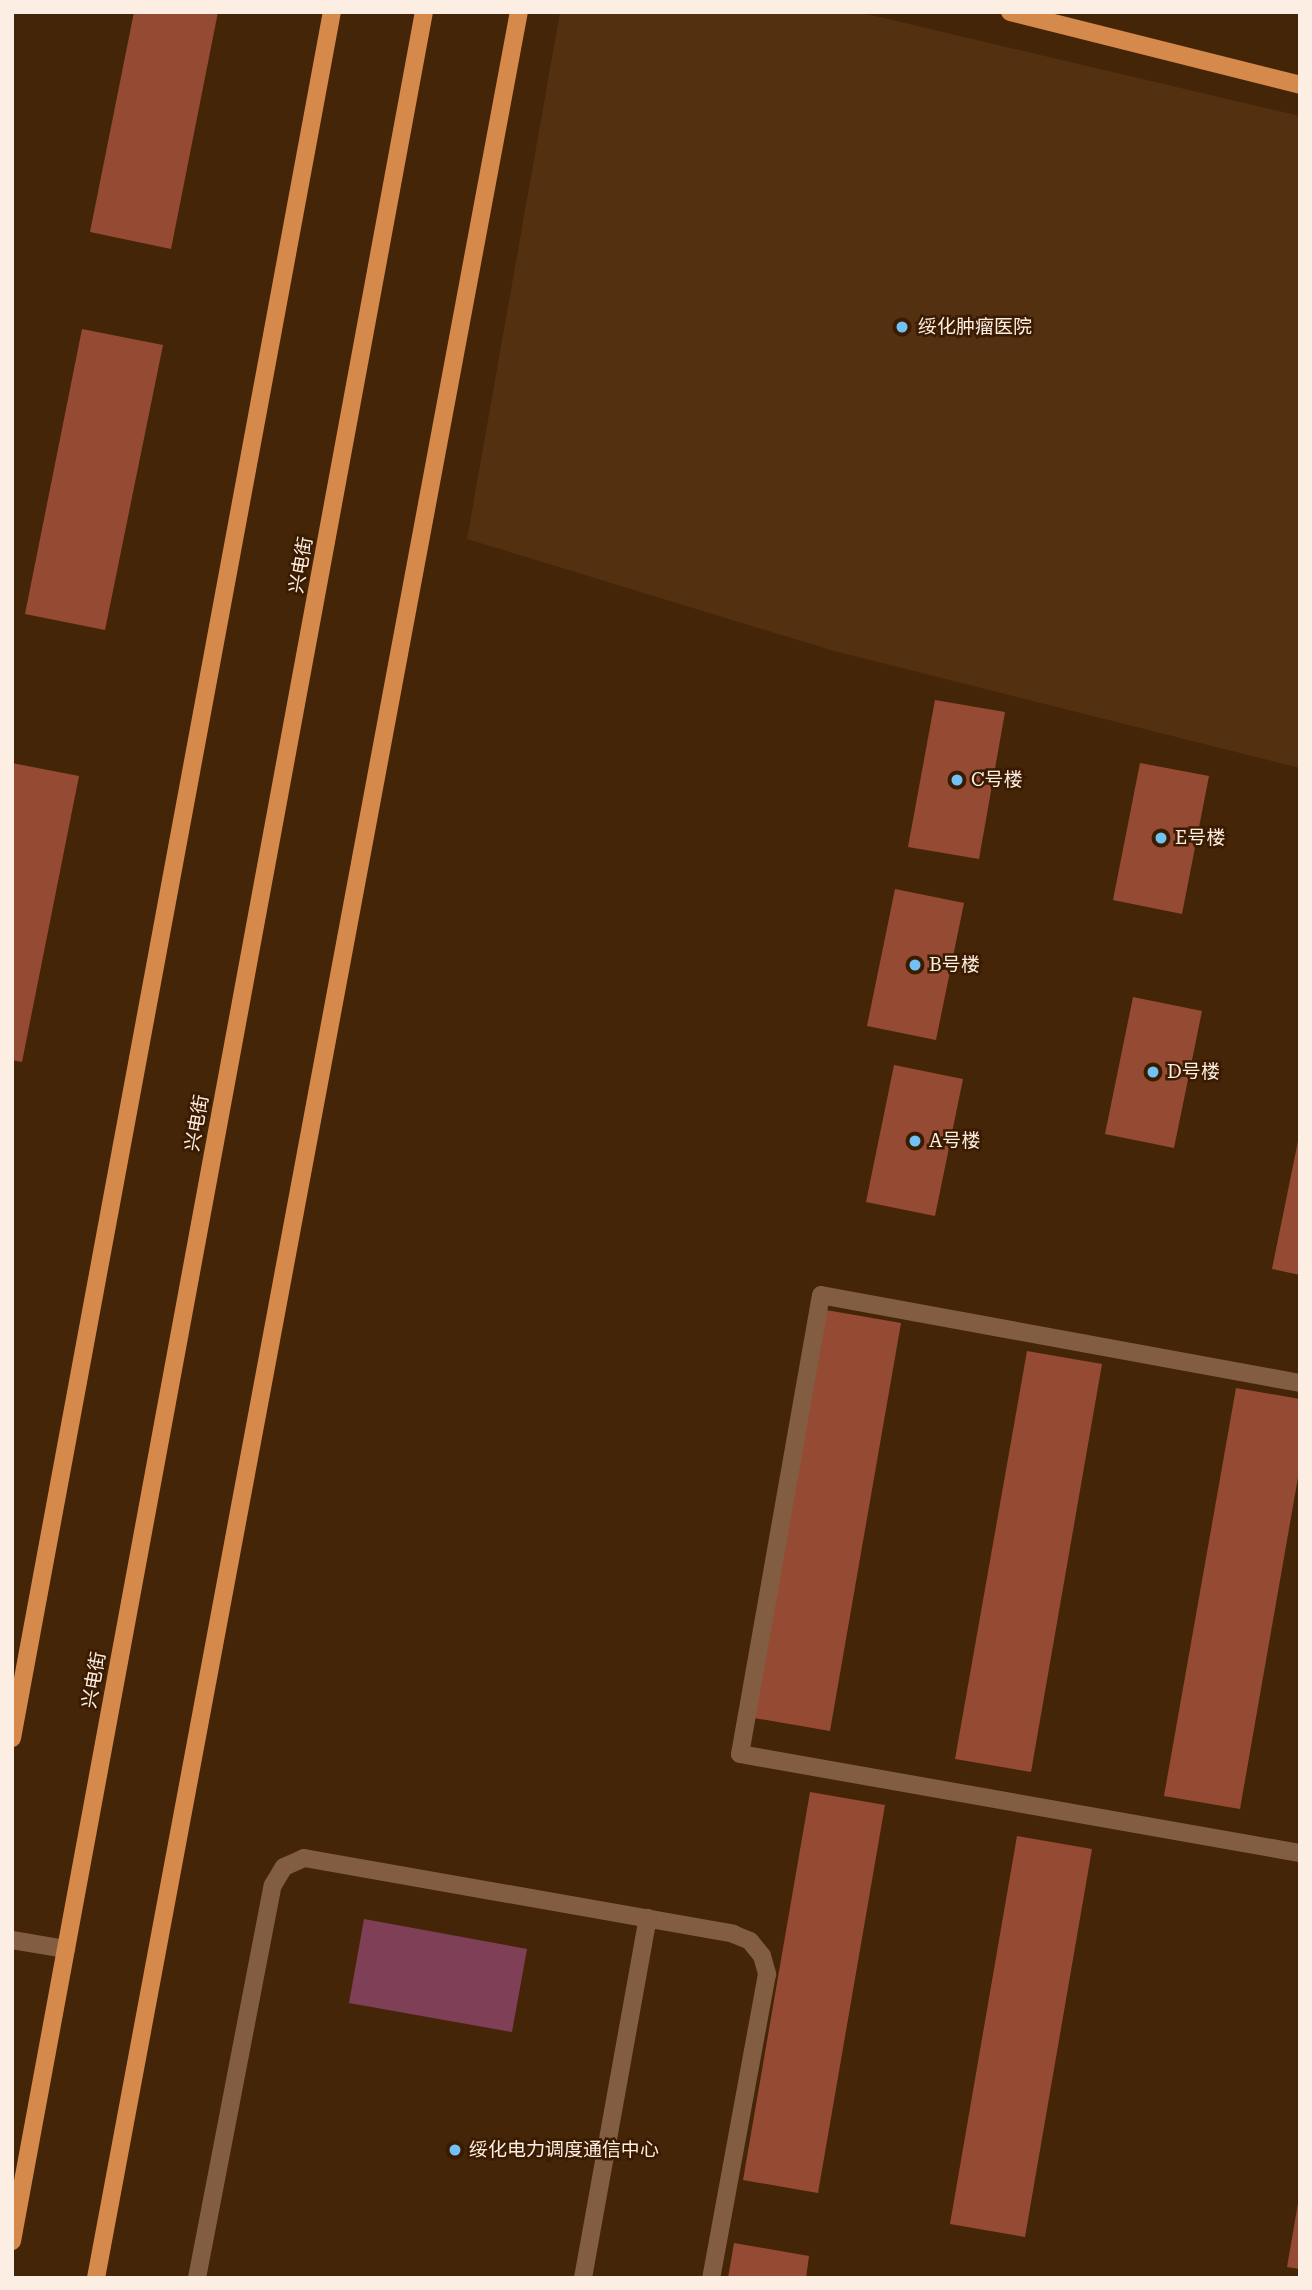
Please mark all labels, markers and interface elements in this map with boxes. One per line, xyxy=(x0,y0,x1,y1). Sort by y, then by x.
place label: 绥化肿瘤医院 xyxy=(918,316,1032,338)
marker: 绥化肿瘤医院 xyxy=(892,317,912,337)
street label: 兴电街 xyxy=(285,535,317,595)
place label: C号楼 xyxy=(971,769,1023,791)
marker: C号楼 xyxy=(949,772,965,788)
place label: E号楼 xyxy=(1175,827,1225,849)
marker: E号楼 xyxy=(1153,830,1169,846)
place label: B号楼 xyxy=(929,954,980,976)
marker: B号楼 xyxy=(907,957,923,973)
place label: D号楼 xyxy=(1167,1061,1220,1083)
marker: D号楼 xyxy=(1145,1064,1161,1080)
street label: 兴电街 xyxy=(181,1093,213,1153)
place label: A号楼 xyxy=(929,1130,980,1152)
marker: A号楼 xyxy=(907,1133,923,1149)
street label: 兴电街 xyxy=(78,1650,110,1710)
place label: 绥化电力调度通信中心 xyxy=(469,2139,659,2161)
marker: 绥化电力调度通信中心 xyxy=(447,2142,463,2158)

